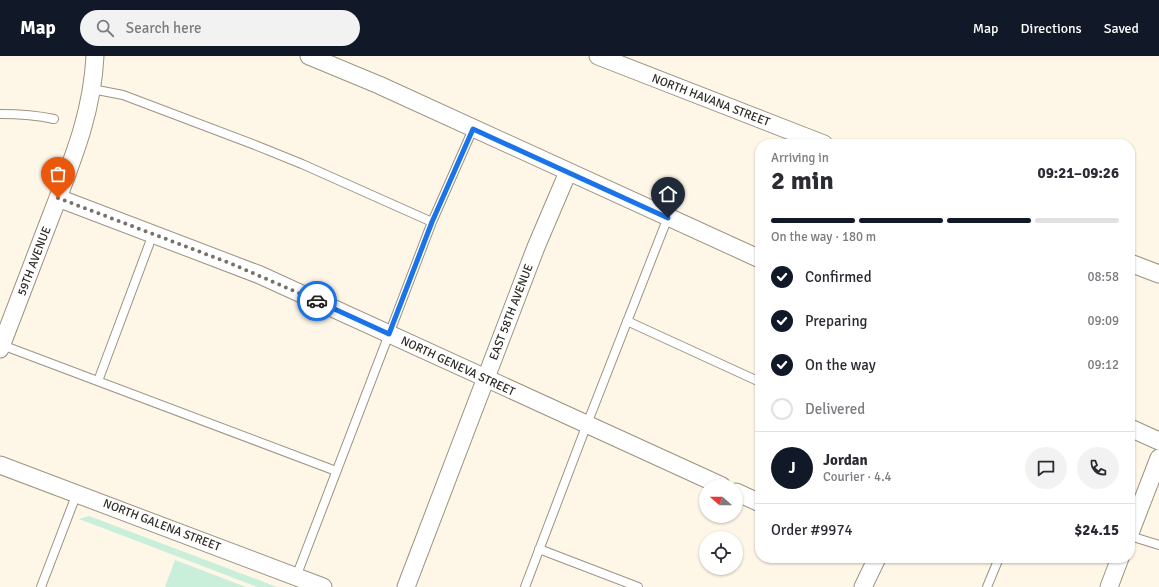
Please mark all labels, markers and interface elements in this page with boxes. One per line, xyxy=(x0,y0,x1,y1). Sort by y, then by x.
search box xyxy=(80,10,360,46)
text: Map xyxy=(20,16,56,40)
icon: search xyxy=(94,17,116,39)
text: Search here xyxy=(126,19,201,37)
text: Map xyxy=(973,20,999,37)
text: Directions xyxy=(1021,20,1082,37)
text: Saved xyxy=(1104,20,1139,37)
street label: NORTH HAVANA STREET xyxy=(650,71,772,130)
text: Arriving in xyxy=(771,150,829,166)
pin xyxy=(41,157,75,198)
icon: bag xyxy=(47,163,69,185)
text: 09:21–09:26 xyxy=(1038,164,1119,182)
text: 2 min xyxy=(771,165,834,197)
pin xyxy=(651,177,685,218)
icon: home xyxy=(657,183,679,205)
street label: 59TH AVENUE xyxy=(14,224,55,298)
text: On the way · 180 m xyxy=(771,229,876,245)
street label: EAST 58TH AVENUE xyxy=(486,262,537,362)
icon: check xyxy=(771,266,793,288)
text: Confirmed xyxy=(805,268,872,286)
text: 08:58 xyxy=(1087,269,1119,285)
courier xyxy=(297,281,337,321)
icon: car xyxy=(306,290,328,312)
icon: check xyxy=(771,310,793,332)
text: Preparing xyxy=(805,312,868,330)
text: 09:09 xyxy=(1087,313,1119,329)
street label: NORTH GENEVA STREET xyxy=(398,333,517,400)
icon: check xyxy=(771,354,793,376)
text: On the way xyxy=(805,356,876,374)
text: 09:12 xyxy=(1087,357,1119,373)
text: Delivered xyxy=(805,400,865,418)
button: chat xyxy=(1025,447,1067,489)
button: phone xyxy=(1077,447,1119,489)
text: Jordan xyxy=(823,451,868,469)
text: J xyxy=(788,459,796,477)
text: Courier · 4.4 xyxy=(823,469,892,485)
north arrow xyxy=(699,479,743,523)
map controls xyxy=(699,479,743,575)
street label: NORTH GALENA STREET xyxy=(101,496,223,555)
text: Order #9974 xyxy=(771,521,853,539)
text: $24.15 xyxy=(1074,521,1119,539)
button: locate xyxy=(699,531,743,575)

